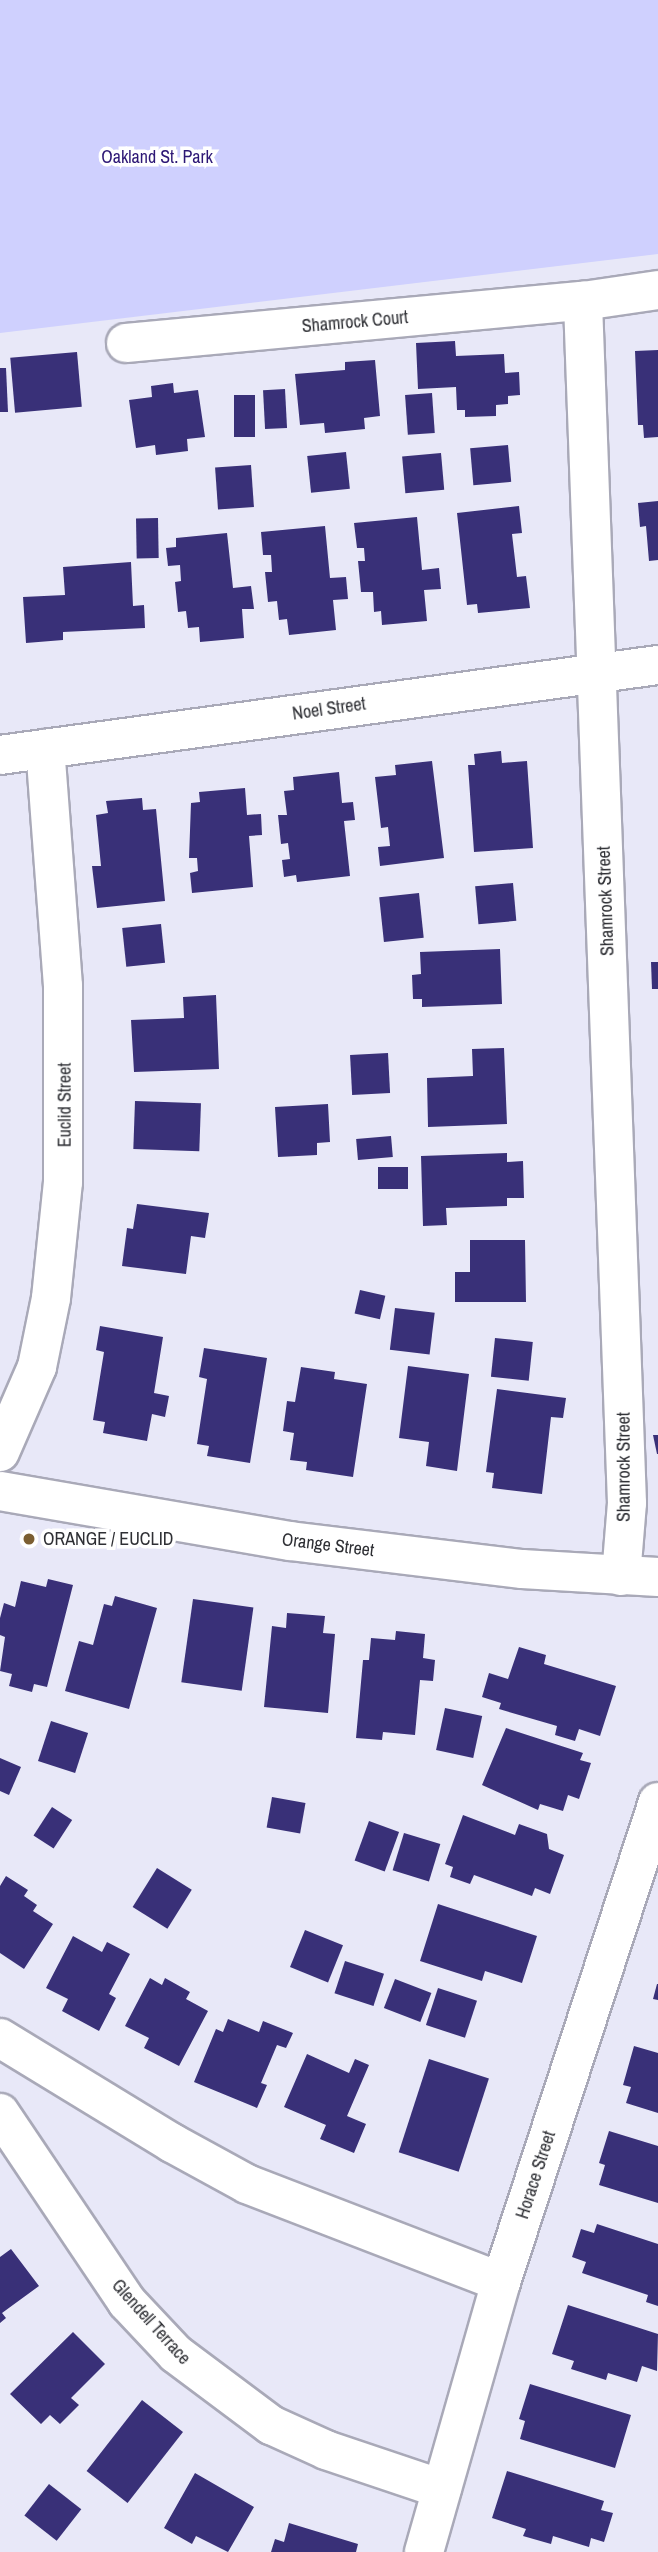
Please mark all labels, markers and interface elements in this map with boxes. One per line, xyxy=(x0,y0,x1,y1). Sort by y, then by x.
park label: Oakland St. Park xyxy=(101,146,213,168)
street label: Shamrock Court xyxy=(301,307,409,337)
street label: Noel Street xyxy=(291,693,367,725)
street label: Shamrock Street xyxy=(593,846,619,956)
street label: Euclid Street xyxy=(54,1063,76,1147)
street label: Shamrock Street xyxy=(613,1412,635,1522)
place label: ORANGE / EUCLID xyxy=(43,1528,173,1550)
street label: Orange Street xyxy=(281,1529,375,1561)
marker: ORANGE / EUCLID xyxy=(21,1531,37,1547)
street label: Horace Street xyxy=(512,2128,560,2222)
street label: Glendell Terrace xyxy=(107,2275,195,2369)

